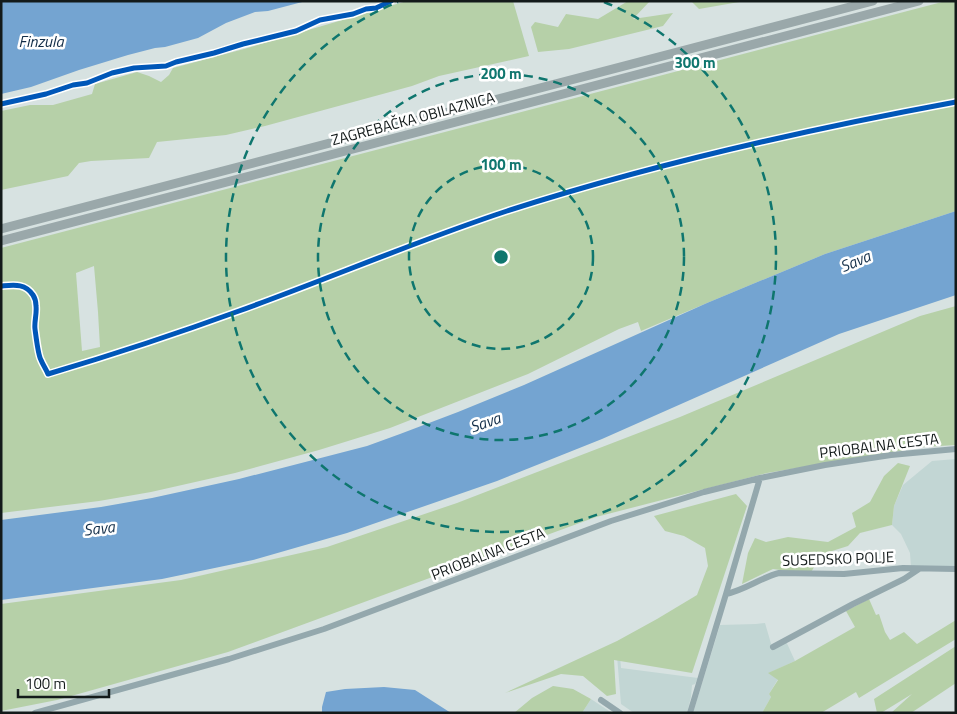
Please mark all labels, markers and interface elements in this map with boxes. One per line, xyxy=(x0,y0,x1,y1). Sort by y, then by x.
water label: Finzula xyxy=(18,29,65,53)
text: 300 m xyxy=(674,51,716,74)
text: 200 m xyxy=(480,62,522,85)
street label: ZAGREBAČKA OBILAZNICA xyxy=(329,86,497,151)
text: 100 m xyxy=(480,153,522,176)
water label: Sava xyxy=(836,244,875,278)
centre of rings xyxy=(492,248,510,266)
water label: Sava xyxy=(466,405,505,438)
street label: PRIOBALNA CESTA xyxy=(818,427,940,464)
water label: Sava xyxy=(82,514,117,542)
street label: PRIOBALNA CESTA xyxy=(428,521,548,586)
street label: SUSEDSKO POLJE xyxy=(782,545,894,572)
scale bar xyxy=(18,666,109,698)
text: 100 m xyxy=(25,672,66,695)

